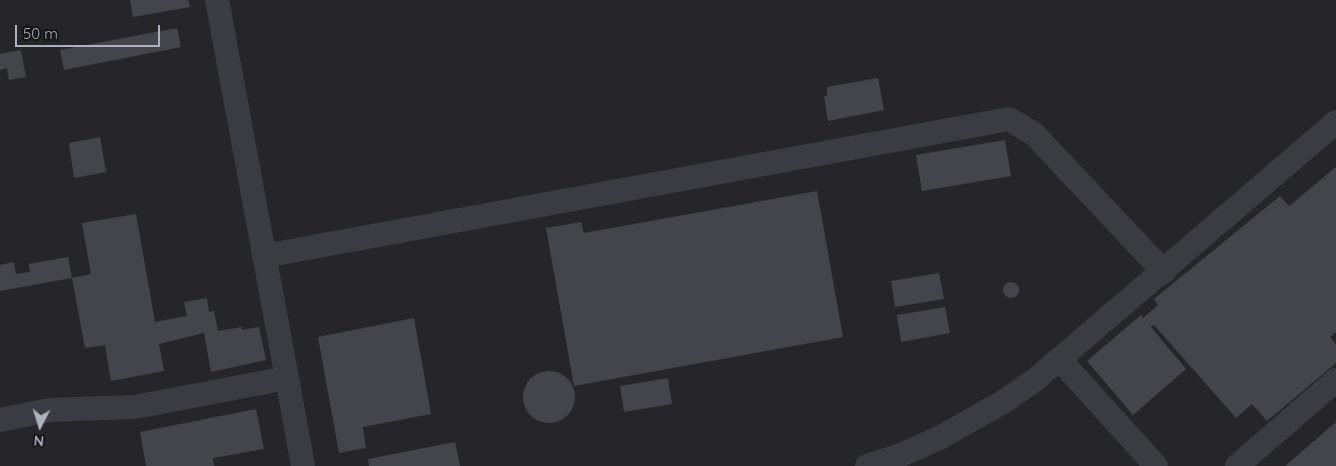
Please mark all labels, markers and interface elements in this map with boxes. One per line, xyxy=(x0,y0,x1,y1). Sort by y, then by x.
scale bar xyxy=(18,15,162,47)
text: 50 m xyxy=(23,24,58,43)
north arrow xyxy=(15,401,65,451)
text: N xyxy=(33,432,45,450)

